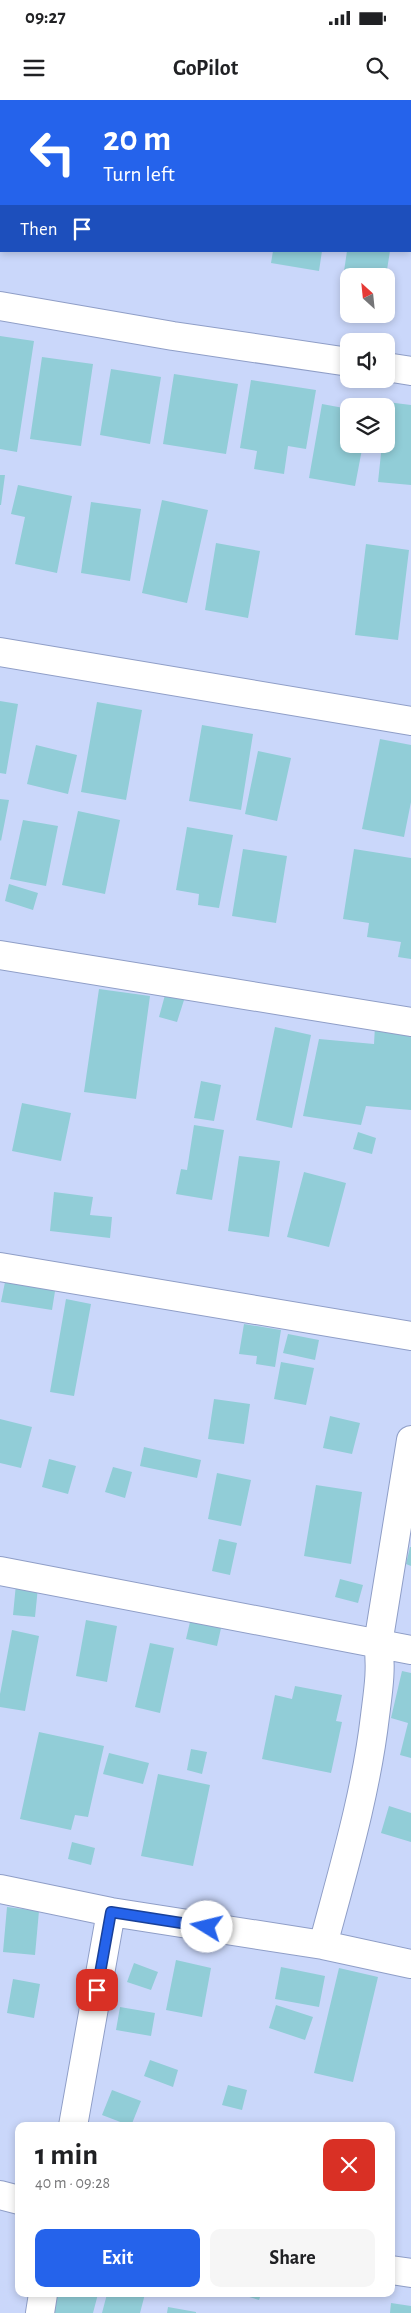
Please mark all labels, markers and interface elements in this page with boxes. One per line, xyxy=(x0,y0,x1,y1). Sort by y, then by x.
text: 09:27 xyxy=(25,8,66,27)
icon: menu xyxy=(20,54,48,82)
icon: search xyxy=(363,54,391,82)
text: GoPilot xyxy=(173,57,238,79)
icon: left xyxy=(20,120,85,185)
text: 20 m xyxy=(103,122,171,157)
text: Turn left xyxy=(103,163,175,185)
icon: arrive xyxy=(68,215,96,243)
text: Then xyxy=(20,220,58,239)
north arrow xyxy=(340,268,395,322)
map controls xyxy=(340,268,395,453)
button: sound xyxy=(340,333,395,388)
button: layers xyxy=(340,398,395,453)
position arrow xyxy=(180,1900,232,1952)
pin xyxy=(76,1969,118,2011)
icon: arrive xyxy=(83,1976,111,2004)
button: close xyxy=(323,2139,375,2191)
text: 1 min xyxy=(35,2140,98,2170)
text: 40 m · 09:28 xyxy=(35,2175,110,2191)
button: Exit xyxy=(35,2229,200,2287)
button: Share xyxy=(210,2229,375,2287)

